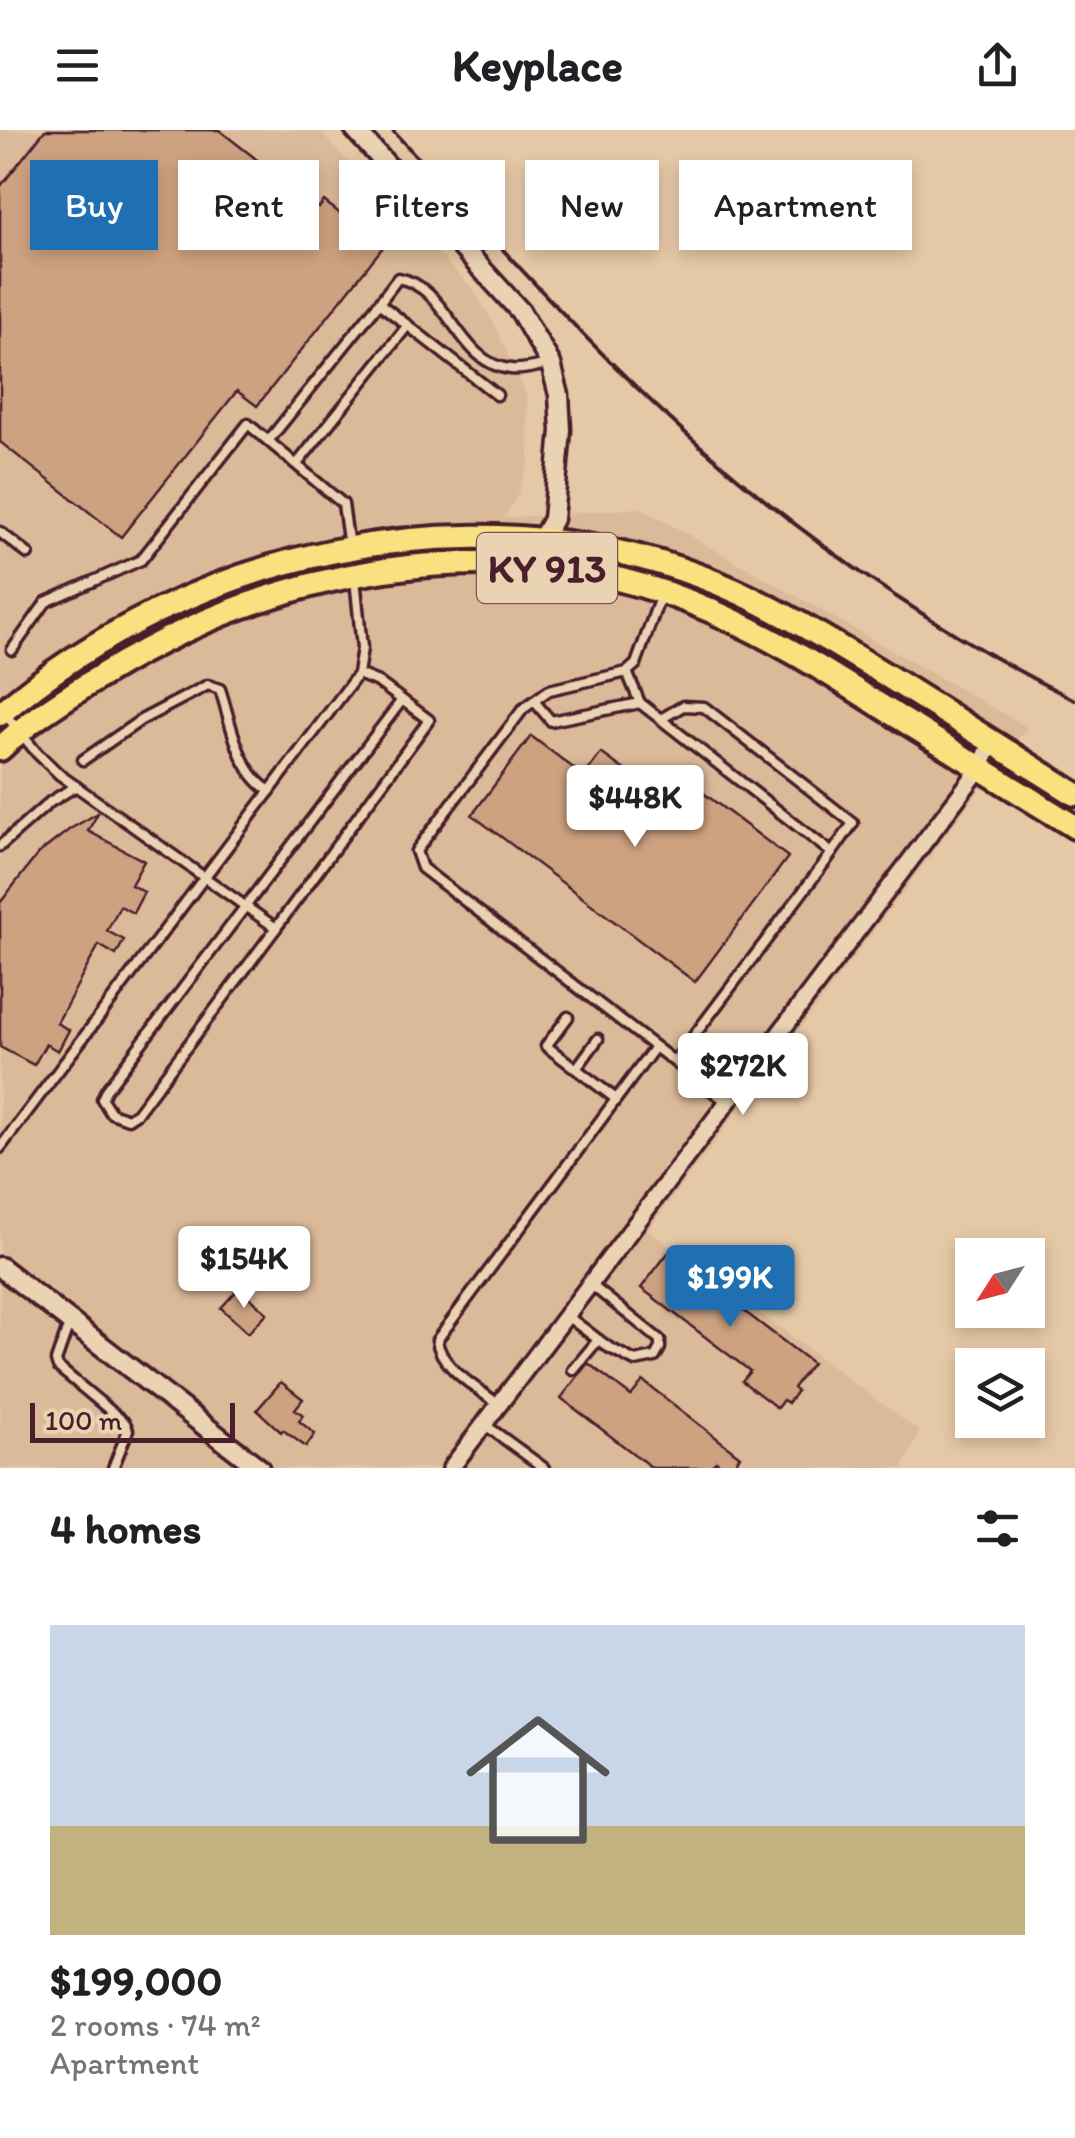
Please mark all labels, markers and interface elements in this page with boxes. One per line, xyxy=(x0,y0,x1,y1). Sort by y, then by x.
icon: menu xyxy=(50,38,105,93)
text: Keyplace xyxy=(452,38,623,92)
icon: share xyxy=(970,38,1025,93)
chip: Buy xyxy=(30,160,158,250)
chip: Rent xyxy=(178,160,319,250)
chip: Filters xyxy=(339,160,505,250)
chip: New xyxy=(525,160,659,250)
chip: Apartment xyxy=(679,160,912,250)
road number: KY 913 xyxy=(477,533,617,603)
pin: $448K xyxy=(565,765,705,850)
text: $448K xyxy=(589,778,681,816)
pin: $272K xyxy=(673,1033,813,1118)
text: $272K xyxy=(700,1046,786,1084)
pin: $154K xyxy=(174,1226,314,1311)
north arrow xyxy=(955,1238,1045,1328)
map controls xyxy=(955,1238,1045,1438)
text: $154K xyxy=(200,1239,288,1277)
pin: $199K xyxy=(660,1245,800,1330)
text: $199K xyxy=(688,1258,773,1296)
button: layers xyxy=(955,1348,1045,1438)
scale bar xyxy=(30,1398,235,1442)
text: 100 m xyxy=(45,1403,122,1437)
icon: filters xyxy=(970,1501,1025,1556)
text: 4 homes xyxy=(50,1503,201,1554)
icon: home xyxy=(448,1690,628,1870)
text: $199,000 xyxy=(50,1955,222,2006)
text: 2 rooms · 74 m² xyxy=(50,2006,261,2044)
text: Apartment xyxy=(50,2044,199,2082)

